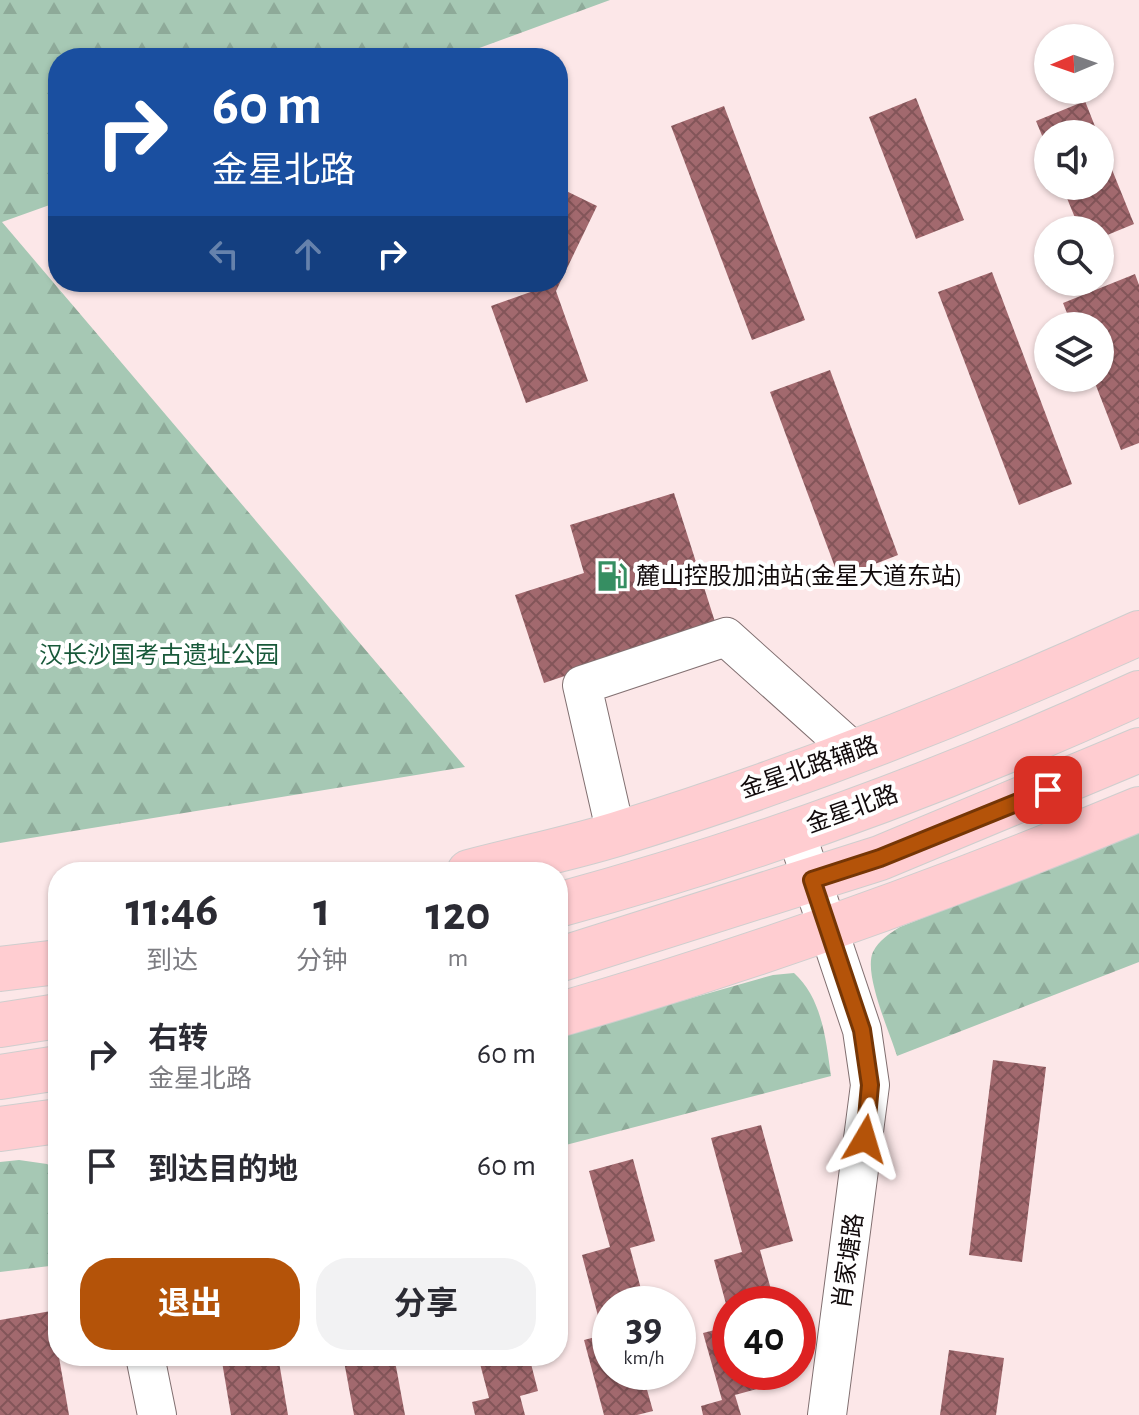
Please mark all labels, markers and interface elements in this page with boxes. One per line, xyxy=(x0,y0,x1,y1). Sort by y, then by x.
north arrow xyxy=(1034,24,1114,104)
map controls xyxy=(1034,24,1114,392)
text: 60 m xyxy=(212,78,322,134)
icon: right xyxy=(80,80,184,184)
button: sound xyxy=(1034,120,1114,200)
text: 金星北路 xyxy=(212,153,356,189)
button: search xyxy=(1034,216,1114,296)
icon: left xyxy=(202,232,246,276)
icon: ahead xyxy=(286,232,330,276)
icon: right xyxy=(370,232,414,276)
button: layers xyxy=(1034,312,1114,392)
fuel station icon: 麓山控股加油站(金星大道东站) xyxy=(595,559,629,593)
place label: 麓山控股加油站(金星大道东站) xyxy=(636,563,962,589)
park label: 汉长沙国考古遗址公园 xyxy=(39,642,279,668)
street label: 金星北路辅路 xyxy=(737,731,881,803)
pin xyxy=(1014,756,1082,824)
icon: arrive xyxy=(1026,768,1070,812)
street label: 金星北路 xyxy=(802,780,902,838)
text: 11:46 xyxy=(126,887,218,935)
text: 1 xyxy=(313,887,331,935)
text: 120 xyxy=(426,891,490,939)
text: m xyxy=(448,945,468,971)
text: 到达 xyxy=(146,948,198,974)
text: 分钟 xyxy=(296,948,348,974)
text: 右转 xyxy=(148,1024,208,1054)
icon: right xyxy=(80,1032,124,1076)
text: 60 m xyxy=(477,1039,536,1069)
text: 金星北路 xyxy=(148,1066,252,1092)
position arrow xyxy=(823,1097,907,1181)
icon: arrive xyxy=(80,1144,124,1188)
text: 60 m xyxy=(477,1151,536,1181)
text: 到达目的地 xyxy=(148,1155,298,1185)
street label: 肖家塘路 xyxy=(828,1212,868,1310)
button: 退出 xyxy=(80,1258,300,1350)
button: 分享 xyxy=(316,1258,536,1350)
speed limit sign: 40 xyxy=(712,1286,816,1390)
text: 39 xyxy=(626,1308,662,1348)
text: km/h xyxy=(623,1348,665,1368)

